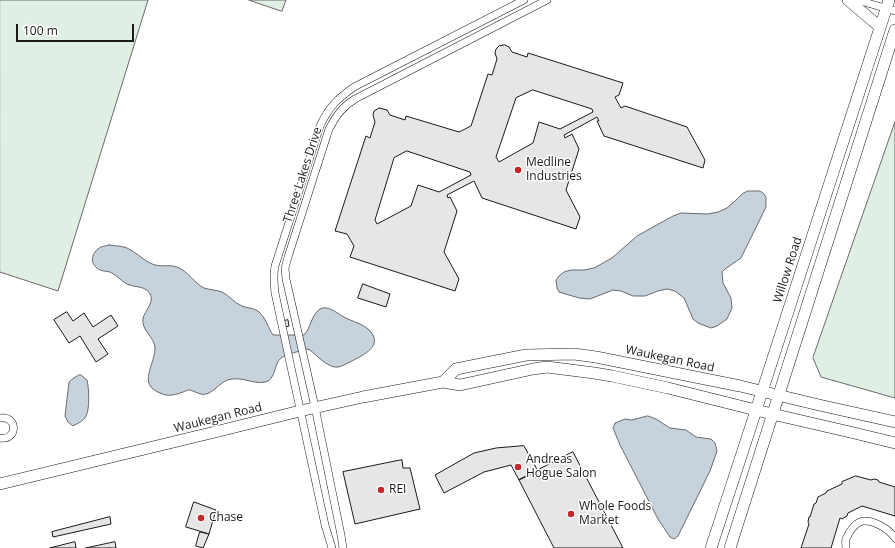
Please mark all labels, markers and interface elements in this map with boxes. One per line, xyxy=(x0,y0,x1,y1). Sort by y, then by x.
scale bar xyxy=(18,16,136,42)
text: 100 m xyxy=(23,22,58,39)
street label: Three Lakes Drive xyxy=(281,125,325,225)
place label: Medline Industries xyxy=(526,156,582,184)
marker: Medline Industries xyxy=(513,165,523,175)
street label: Willow Road xyxy=(771,235,805,305)
street label: Waukegan Road xyxy=(624,343,716,375)
street label: Waukegan Road xyxy=(172,400,264,436)
place label: Andreas Hogue Salon xyxy=(526,453,597,481)
marker: Andreas Hogue Salon xyxy=(513,462,523,472)
place label: REI xyxy=(389,483,406,497)
marker: REI xyxy=(376,485,386,495)
place label: Whole Foods Market xyxy=(579,500,651,528)
marker: Whole Foods Market xyxy=(566,509,576,519)
place label: Chase xyxy=(209,511,243,525)
marker: Chase xyxy=(196,513,206,523)

